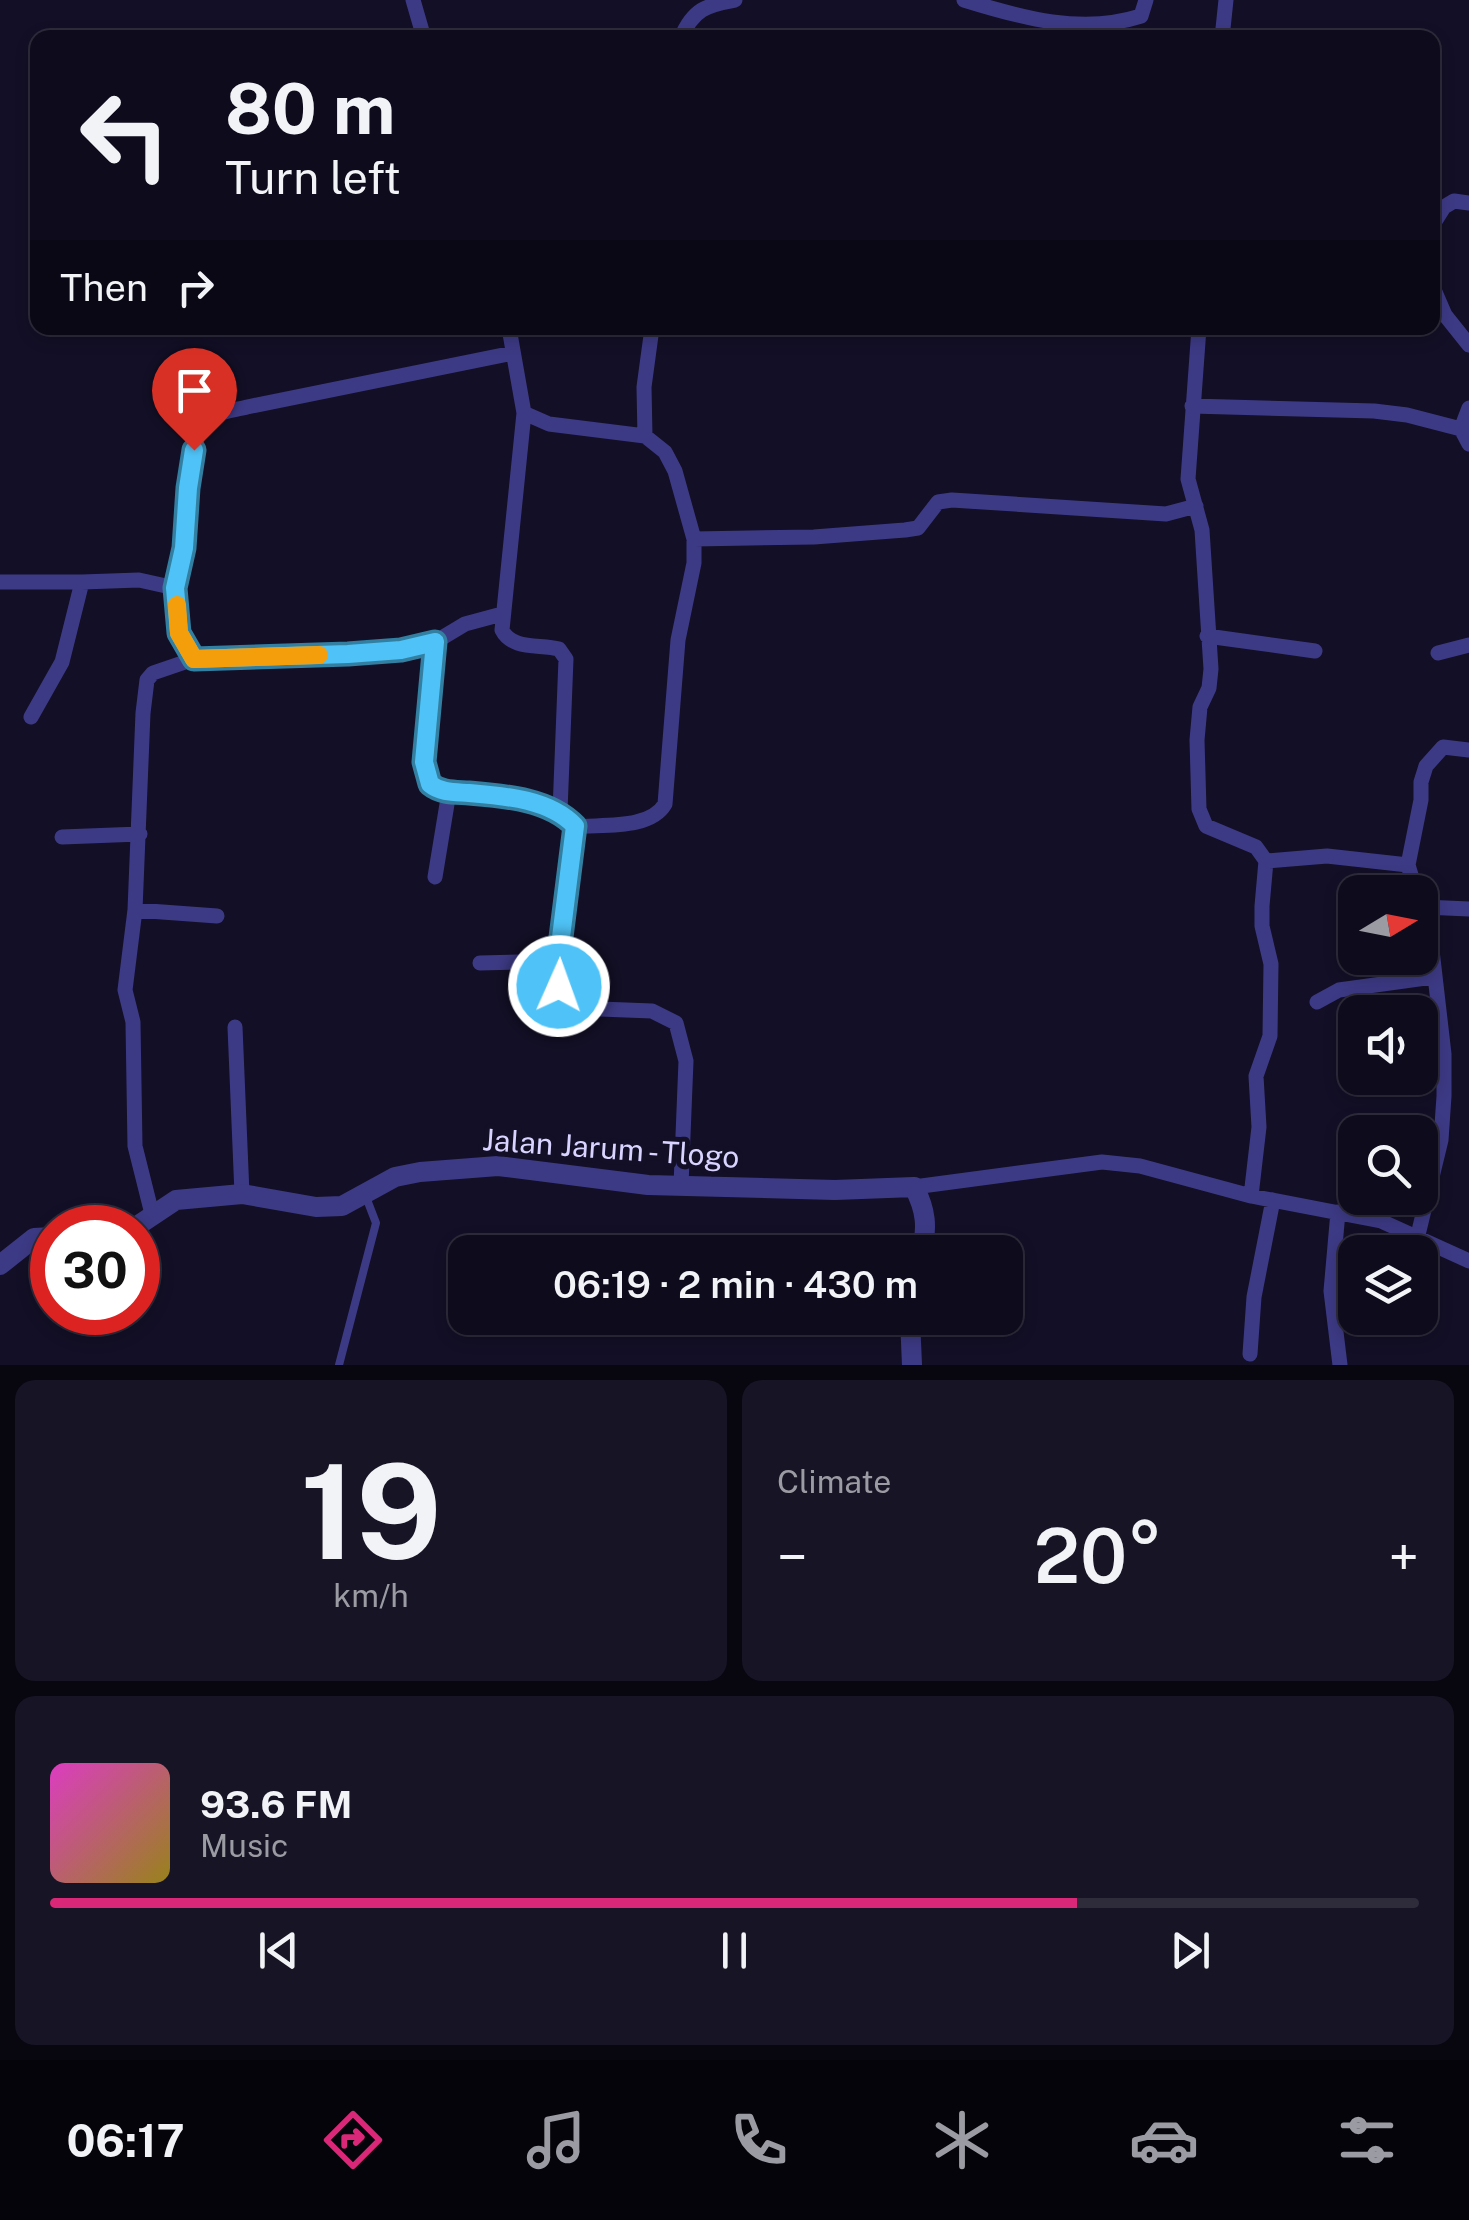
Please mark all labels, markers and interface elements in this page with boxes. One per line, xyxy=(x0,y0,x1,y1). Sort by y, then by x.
text: 80 m xyxy=(225,67,395,150)
icon: left xyxy=(60,70,190,200)
text: Turn left xyxy=(225,151,401,204)
icon: right xyxy=(168,260,223,315)
text: Then xyxy=(60,265,148,310)
pin xyxy=(152,348,237,451)
icon: arrive xyxy=(167,363,222,418)
north arrow xyxy=(1338,875,1438,975)
map controls xyxy=(1338,875,1438,1335)
position arrow xyxy=(507,934,611,1038)
button: sound xyxy=(1338,995,1438,1095)
button: search xyxy=(1338,1115,1438,1215)
street label: Jalan Jarum - Tlogo xyxy=(481,1121,741,1175)
speed limit sign: 30 xyxy=(30,1205,160,1335)
button: layers xyxy=(1338,1235,1438,1335)
text: 06:19 · 2 min · 430 m xyxy=(553,1262,918,1307)
text: 19 xyxy=(300,1436,442,1588)
text: Climate xyxy=(777,1463,891,1500)
text: 20° xyxy=(1034,1512,1162,1600)
text: − xyxy=(777,1525,808,1589)
text: + xyxy=(1388,1525,1419,1589)
text: km/h xyxy=(333,1577,409,1614)
text: 93.6 FM xyxy=(200,1782,352,1827)
text: Music xyxy=(200,1827,288,1864)
icon: previous xyxy=(251,1923,306,1978)
icon: pause xyxy=(707,1923,762,1978)
icon: next xyxy=(1163,1923,1218,1978)
icon: directions xyxy=(318,2105,388,2175)
icon: music xyxy=(521,2105,591,2175)
icon: phone xyxy=(724,2105,794,2175)
icon: climate xyxy=(927,2105,997,2175)
icon: car xyxy=(1129,2105,1199,2175)
icon: filters xyxy=(1332,2105,1402,2175)
text: 06:17 xyxy=(66,2114,185,2167)

